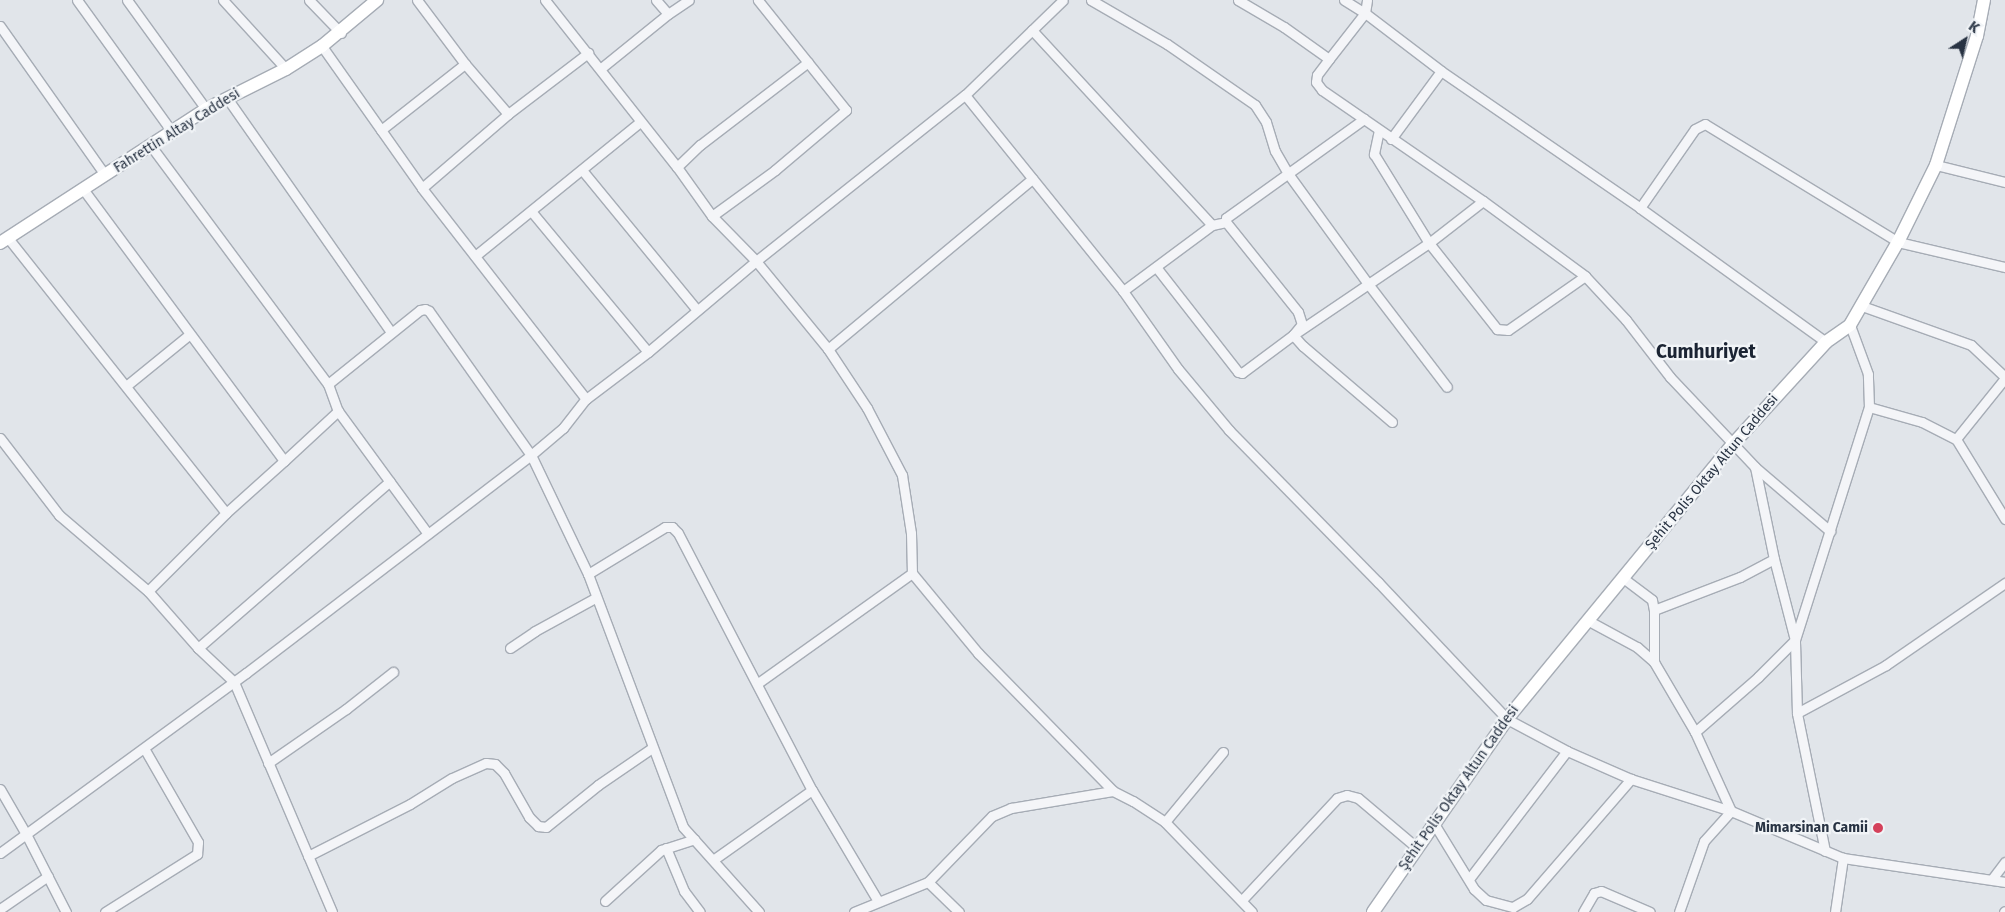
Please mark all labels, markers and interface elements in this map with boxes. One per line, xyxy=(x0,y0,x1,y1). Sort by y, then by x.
north arrow xyxy=(1940,15,1990,65)
text: K xyxy=(1965,18,1982,37)
street label: Fahrettin Altay Caddesi xyxy=(111,85,243,177)
district label: Cumhuriyet xyxy=(1656,341,1756,363)
street label: Şehit Polis Oktay Altun Caddesi xyxy=(1642,391,1782,553)
street label: Şehit Polis Oktay Altun Caddesi xyxy=(1395,702,1523,874)
place label: Mimarsinan Camii xyxy=(1755,820,1868,836)
marker: Mimarsinan Camii xyxy=(1872,822,1884,834)

